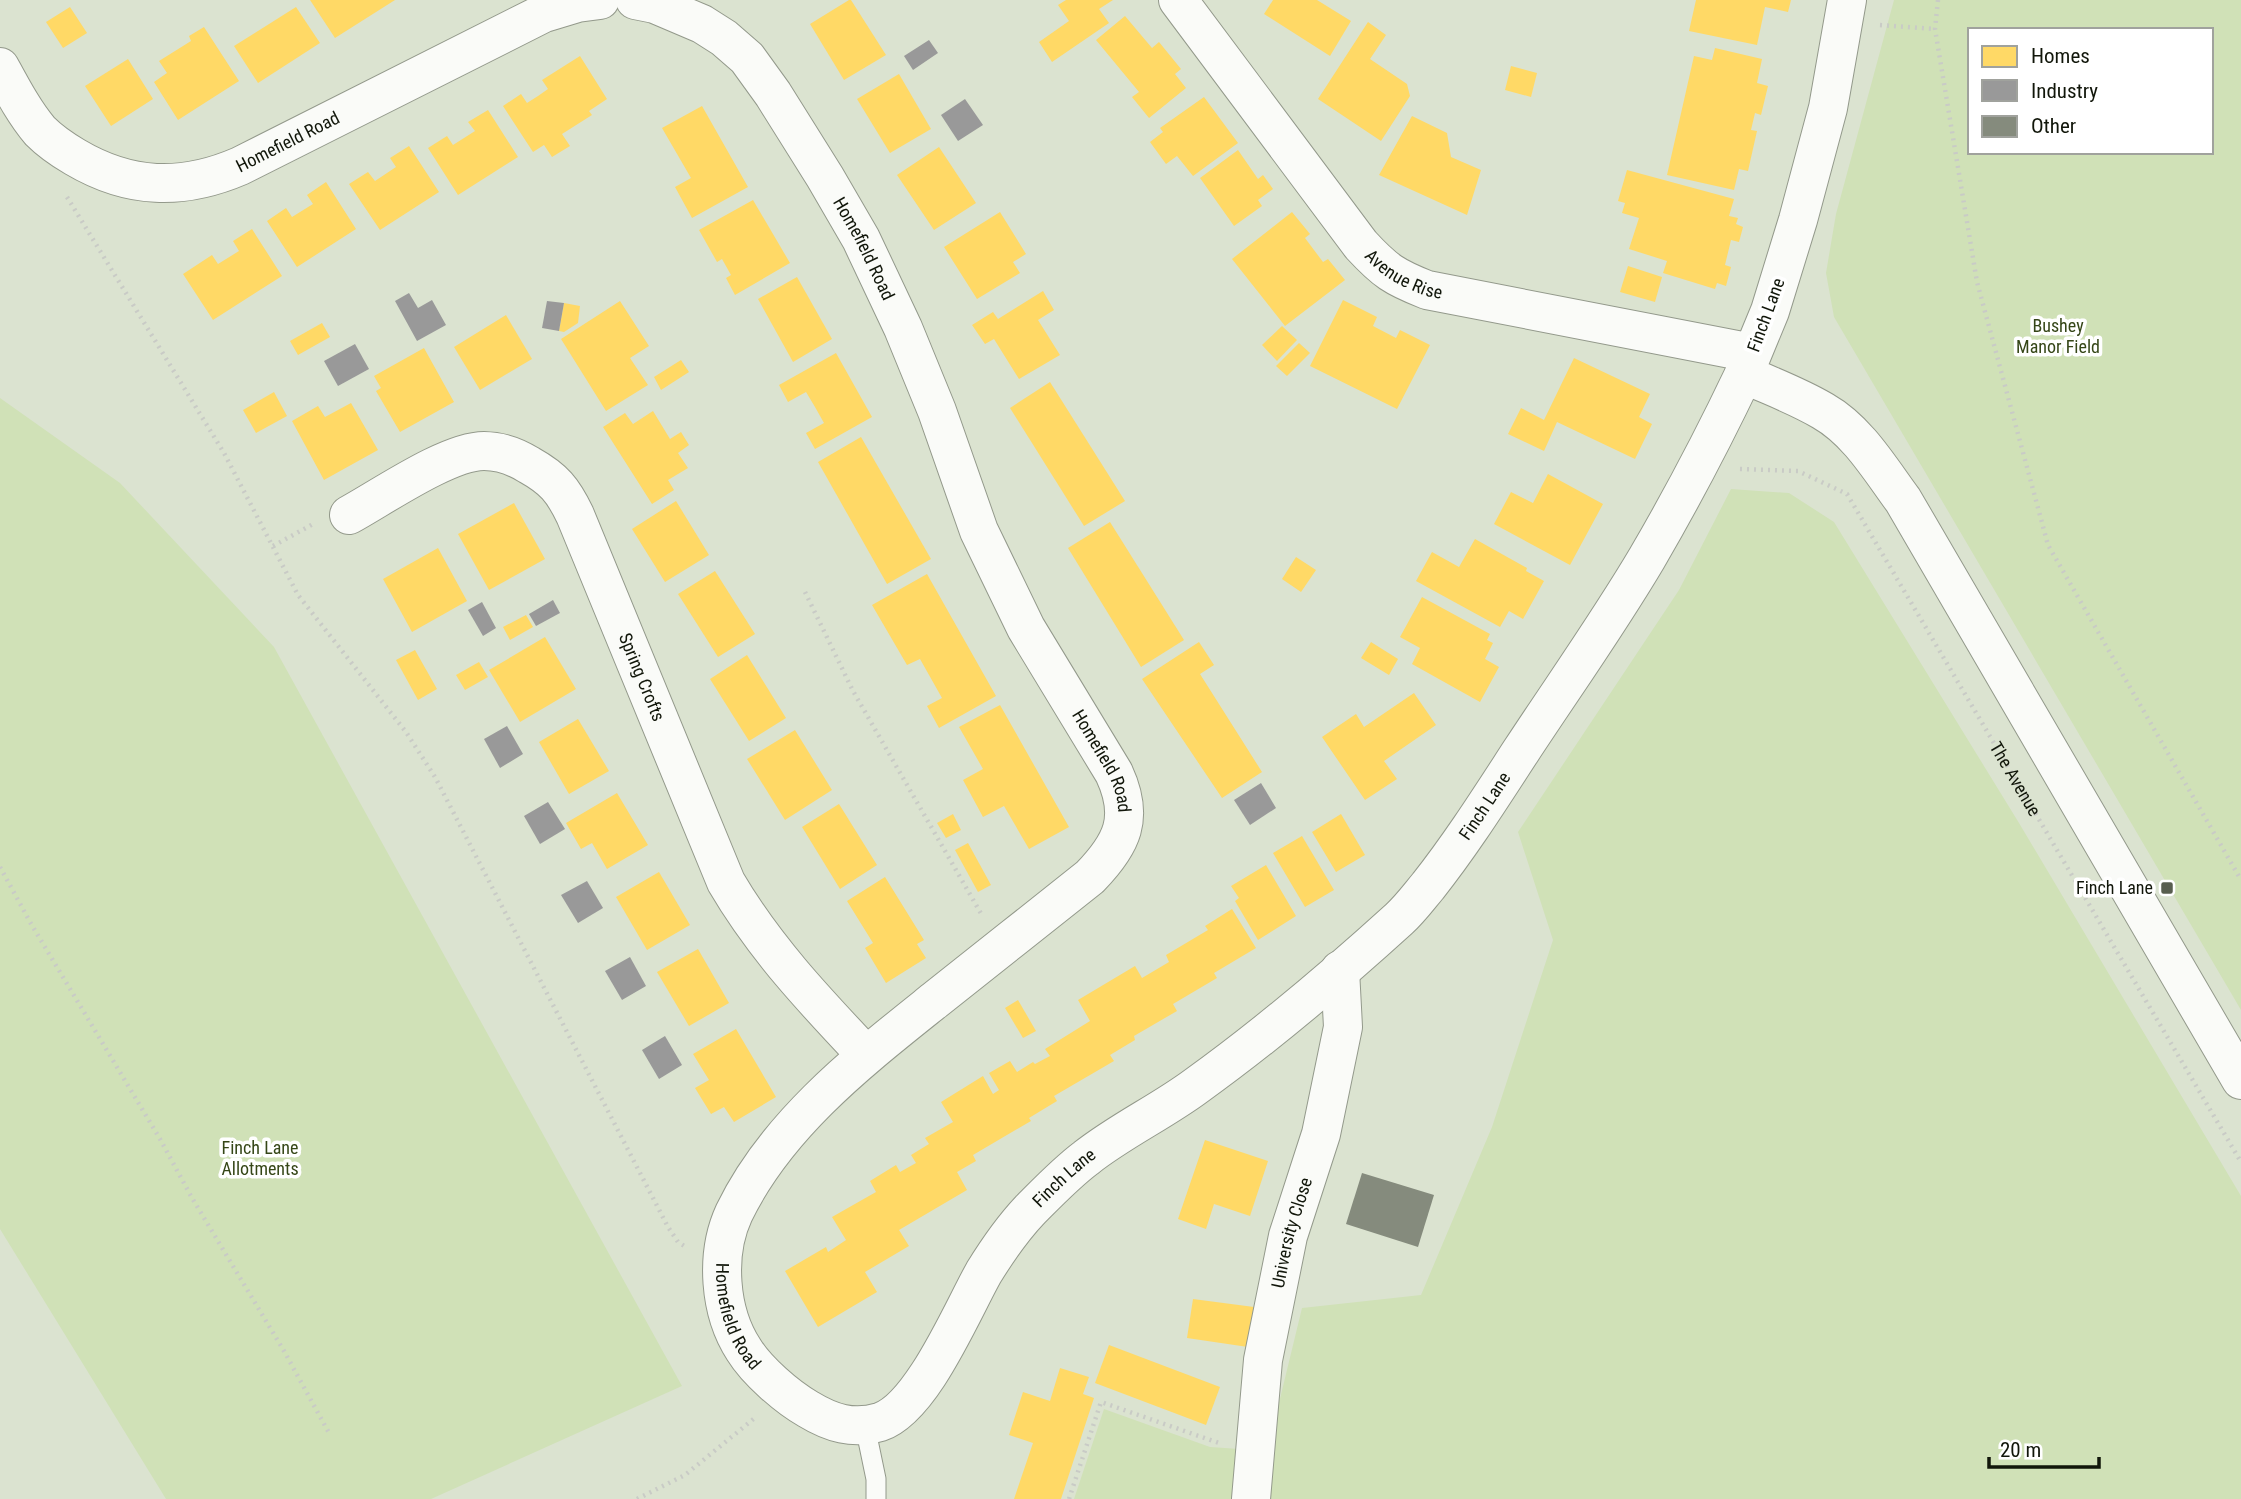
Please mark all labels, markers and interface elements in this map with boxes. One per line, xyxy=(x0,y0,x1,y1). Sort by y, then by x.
legend xyxy=(1968,28,2213,154)
text: Homes xyxy=(2031,44,2090,68)
text: Industry xyxy=(2031,79,2098,103)
street label: Homefield Road xyxy=(232,107,343,176)
text: Other xyxy=(2031,114,2076,138)
street label: Homefield Road xyxy=(829,193,899,303)
street label: Avenue Rise xyxy=(1361,245,1444,303)
street label: Finch Lane xyxy=(1742,275,1789,355)
park label: Bushey Manor Field xyxy=(2016,315,2100,357)
street label: Spring Crofts xyxy=(615,630,670,724)
street label: Homefield Road xyxy=(1068,706,1135,813)
street label: The Avenue xyxy=(1986,738,2046,820)
street label: Finch Lane xyxy=(1454,768,1514,844)
place label: Finch Lane xyxy=(2076,877,2153,898)
marker: Finch Lane xyxy=(2159,880,2175,896)
park label: Finch Lane Allotments xyxy=(221,1137,299,1179)
street label: Finch Lane xyxy=(1028,1144,1099,1211)
street label: University Close xyxy=(1267,1175,1316,1290)
street label: Homefield Road xyxy=(712,1263,766,1374)
scale bar xyxy=(1989,1426,2099,1470)
text: 20 m xyxy=(2000,1438,2041,1462)

